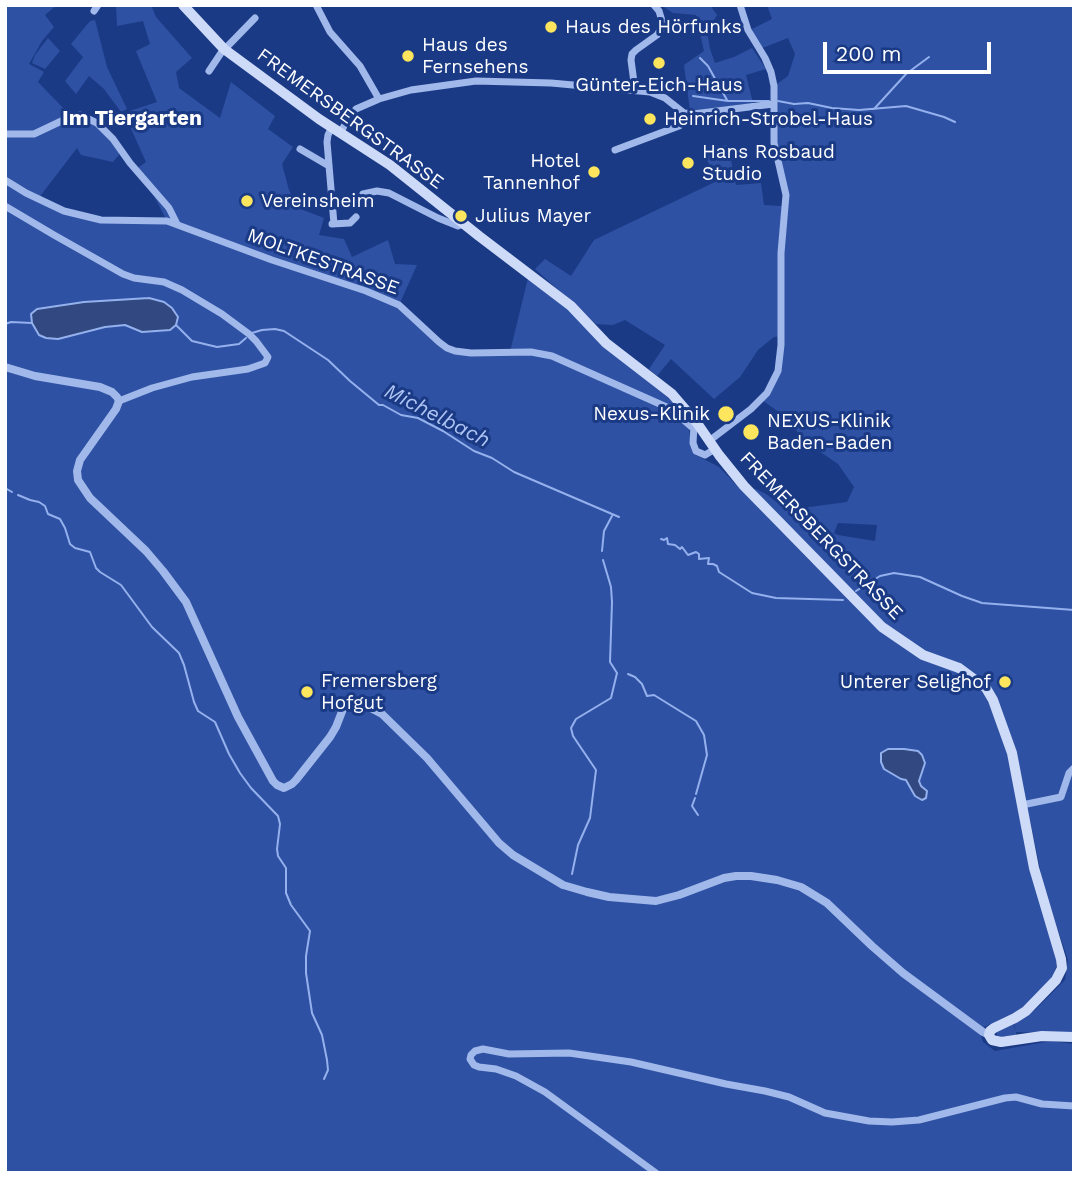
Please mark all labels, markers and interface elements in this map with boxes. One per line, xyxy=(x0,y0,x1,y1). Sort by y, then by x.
place label: Haus des Hörfunks xyxy=(565,16,742,38)
marker: Haus des Hörfunks xyxy=(543,19,559,35)
scale bar xyxy=(827,28,995,72)
place label: Haus des Fernsehens xyxy=(422,34,528,78)
text: 200 m xyxy=(836,41,902,66)
street label: FREMERSBERGSTRASSE xyxy=(252,44,448,194)
marker: Haus des Fernsehens xyxy=(400,48,416,64)
marker: Günter-Eich-Haus xyxy=(651,55,667,71)
place label: Günter-Eich-Haus xyxy=(575,74,743,96)
district label: Im Tiergarten xyxy=(62,106,202,132)
place label: Heinrich-Strobel-Haus xyxy=(664,108,873,130)
marker: Heinrich-Strobel-Haus xyxy=(642,111,658,127)
place label: Hans Rosbaud Studio xyxy=(702,141,835,185)
place label: Hotel Tannenhof xyxy=(483,150,580,194)
marker: Hans Rosbaud Studio xyxy=(680,155,696,171)
marker: Hotel Tannenhof xyxy=(586,164,602,180)
place label: Vereinsheim xyxy=(261,190,375,212)
marker: Vereinsheim xyxy=(239,193,255,209)
place label: Julius Mayer xyxy=(475,205,591,227)
marker: Julius Mayer xyxy=(453,208,469,224)
street label: MOLTKESTRASSE xyxy=(244,224,402,300)
water label: Michelbach xyxy=(380,379,494,453)
place label: Nexus-Klinik xyxy=(593,403,710,425)
marker: Nexus-Klinik xyxy=(716,404,736,424)
place label: NEXUS-Klinik Baden-Baden xyxy=(767,410,892,454)
marker: NEXUS-Klinik Baden-Baden xyxy=(741,422,761,442)
street label: FREMERSBERGSTRASSE xyxy=(735,447,907,625)
place label: Fremersberg Hofgut xyxy=(321,670,437,714)
place label: Unterer Selighof xyxy=(840,671,991,693)
marker: Unterer Selighof xyxy=(997,674,1013,690)
marker: Fremersberg Hofgut xyxy=(299,684,315,700)

